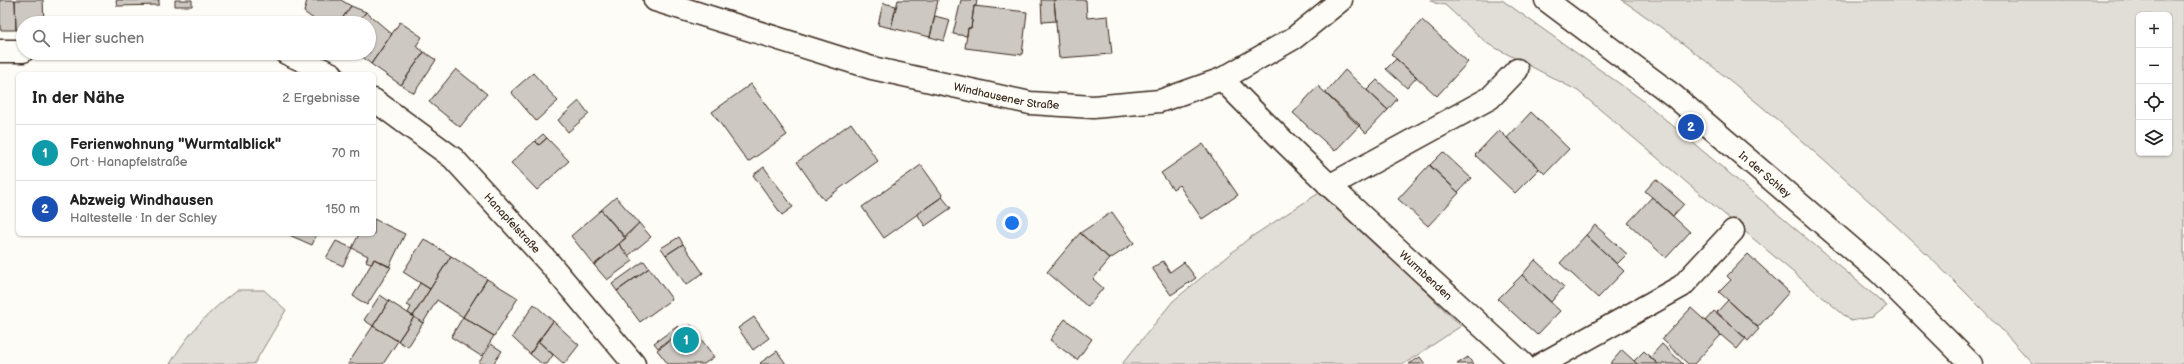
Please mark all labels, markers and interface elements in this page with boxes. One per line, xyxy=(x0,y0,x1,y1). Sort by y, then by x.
map controls xyxy=(2136,12,2172,156)
button: + xyxy=(2136,12,2172,48)
search box xyxy=(16,16,376,60)
icon: search xyxy=(30,27,52,49)
text: Hier suchen xyxy=(62,29,144,48)
button: − xyxy=(2136,48,2172,84)
street label: Windhausener Straße xyxy=(953,80,1060,111)
button: locate xyxy=(2136,84,2172,120)
text: In der Nähe xyxy=(32,88,125,108)
text: 2 Ergebnisse xyxy=(282,90,360,106)
pin: 2 xyxy=(1678,112,1704,142)
button: layers xyxy=(2136,120,2172,156)
text: Ferienwohnung "Wurmtalblick" xyxy=(70,135,281,154)
text: 1 xyxy=(42,145,48,161)
text: 70 m xyxy=(332,145,360,161)
street label: In der Schley xyxy=(1736,148,1794,200)
text: Ort · Hanapfelstraße xyxy=(70,154,188,170)
street label: Hanapfelstraße xyxy=(482,190,543,256)
text: Abzweig Windhausen xyxy=(70,191,213,210)
text: 2 xyxy=(41,201,49,217)
text: 150 m xyxy=(326,201,360,217)
text: Haltestelle · In der Schley xyxy=(70,210,217,226)
your location xyxy=(1002,213,1022,233)
street label: Wurmbenden xyxy=(1397,248,1455,302)
pin: 1 xyxy=(673,325,699,355)

